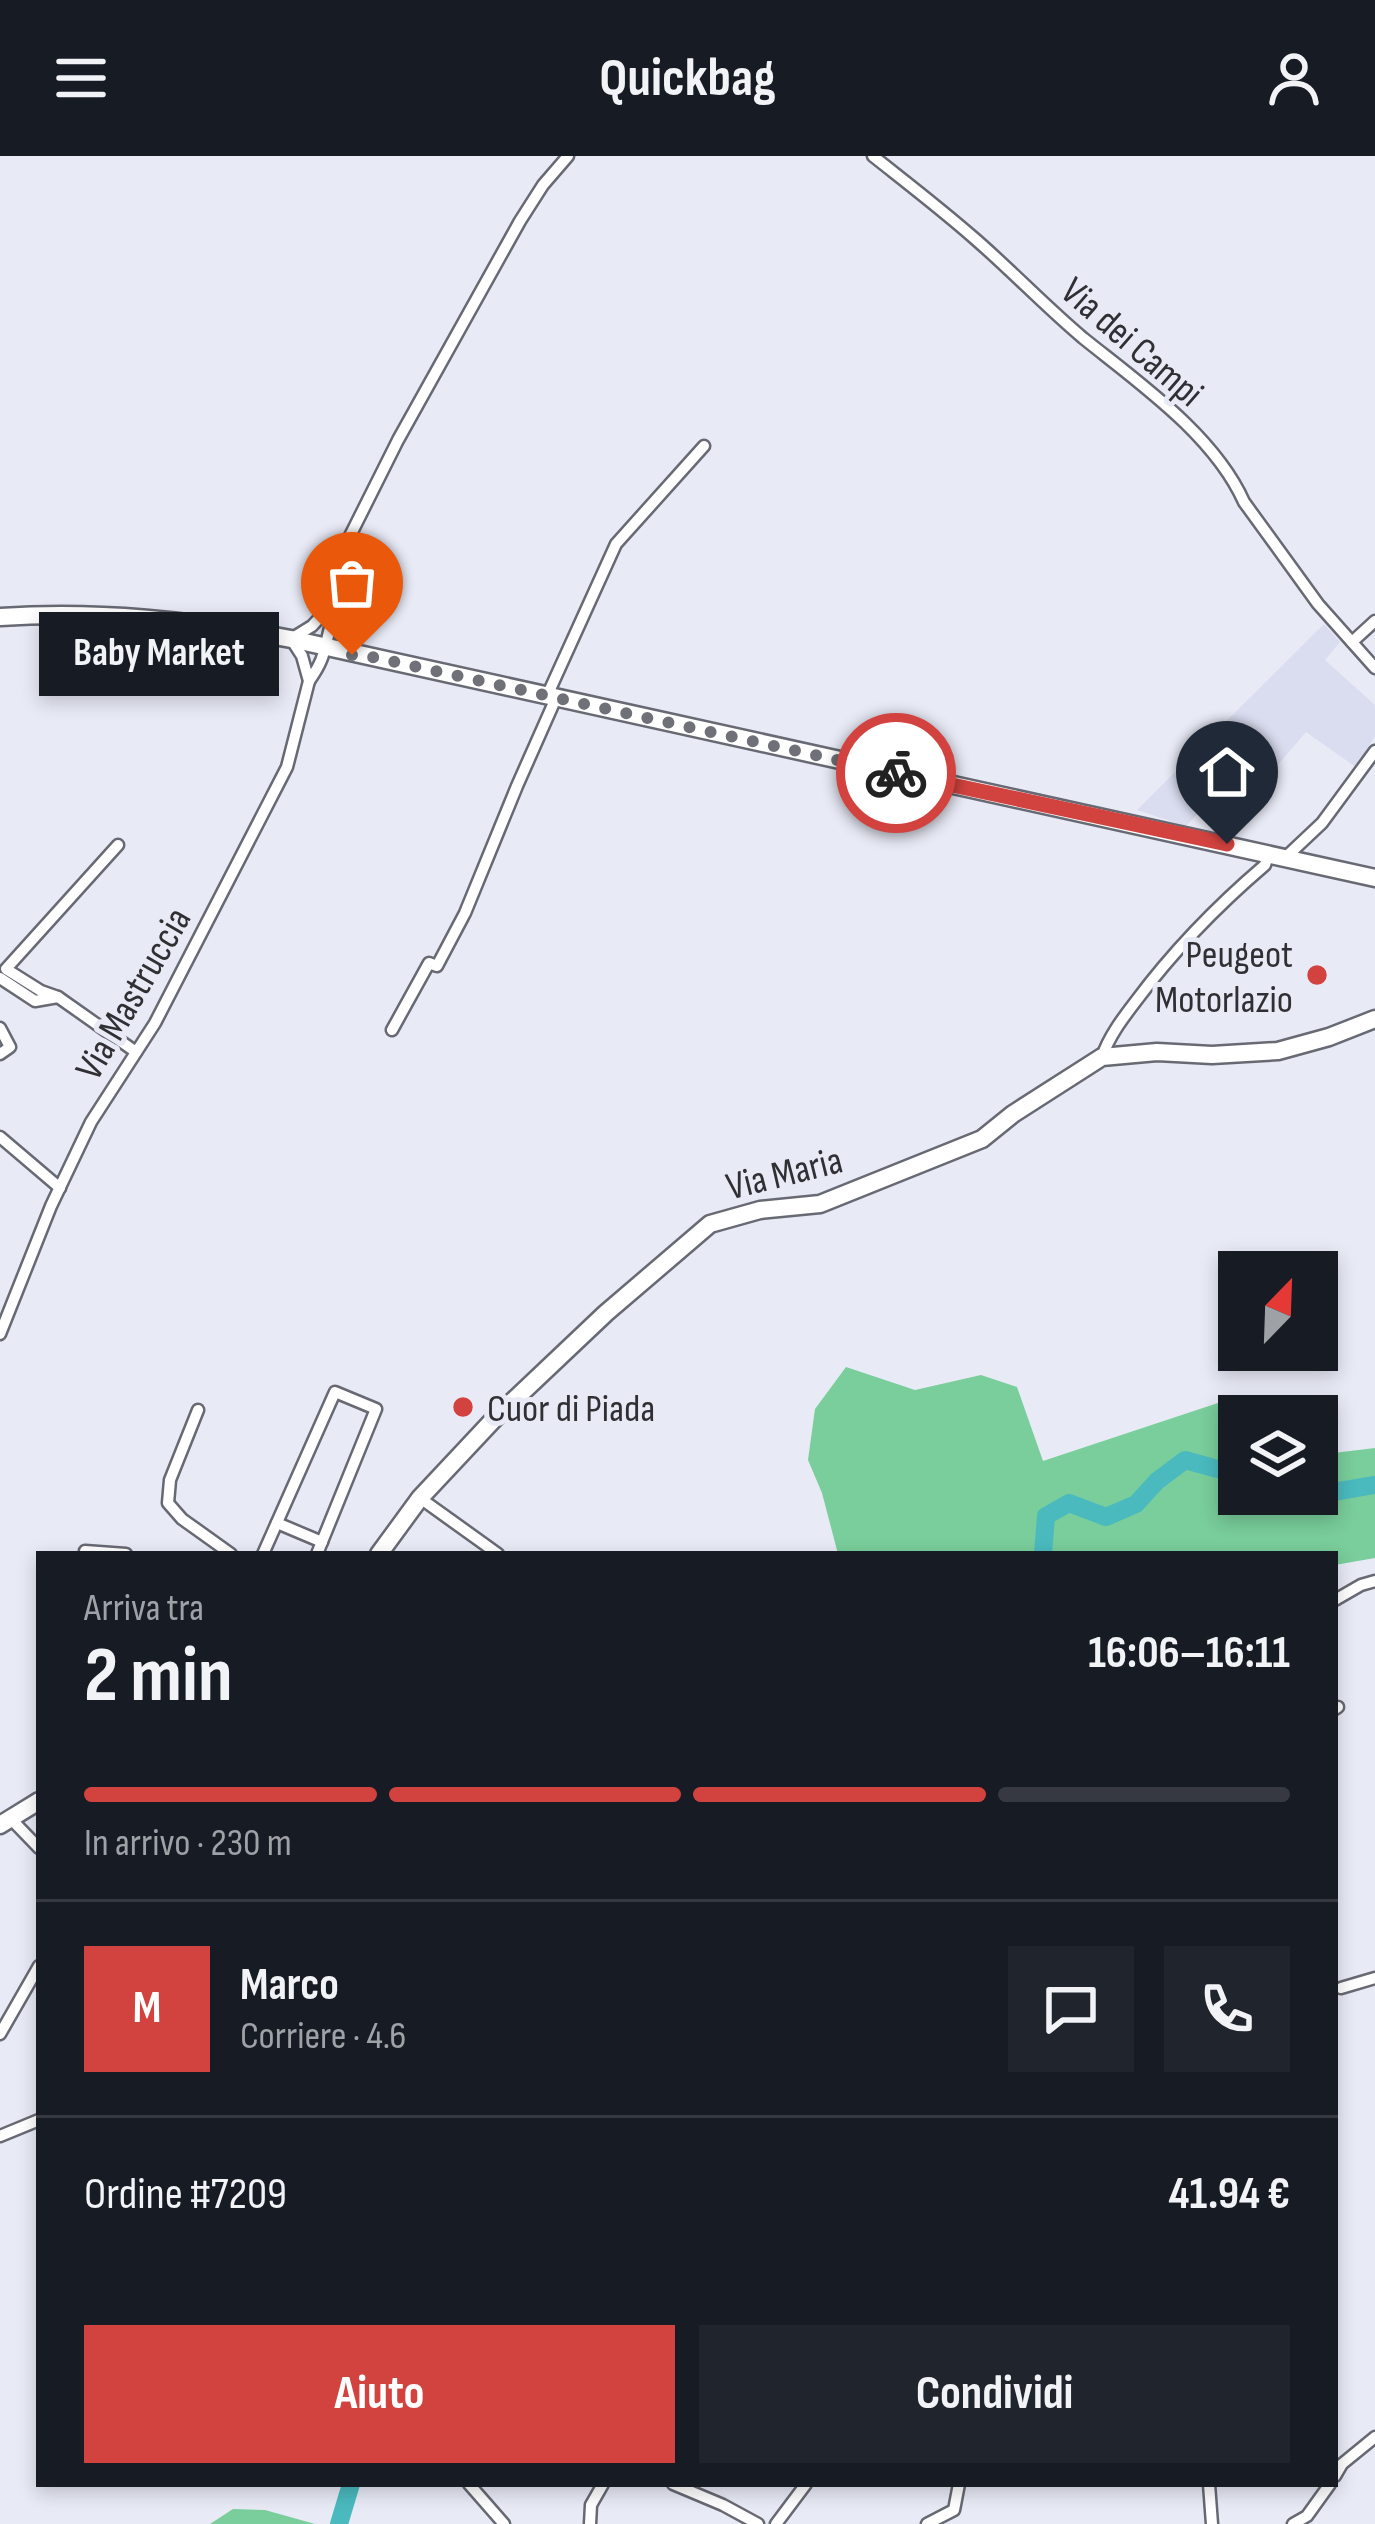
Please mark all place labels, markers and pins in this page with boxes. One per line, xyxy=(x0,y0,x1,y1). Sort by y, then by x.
pin xyxy=(301,532,403,655)
callout: Baby Market xyxy=(40,613,280,697)
pin xyxy=(1176,721,1278,844)
place label: Peugeot Motorlazio xyxy=(1155,932,1293,1024)
marker: Peugeot Motorlazio xyxy=(1304,962,1330,988)
place label: Cuor di Piada xyxy=(487,1386,655,1433)
marker: Cuor di Piada xyxy=(450,1394,476,1420)

